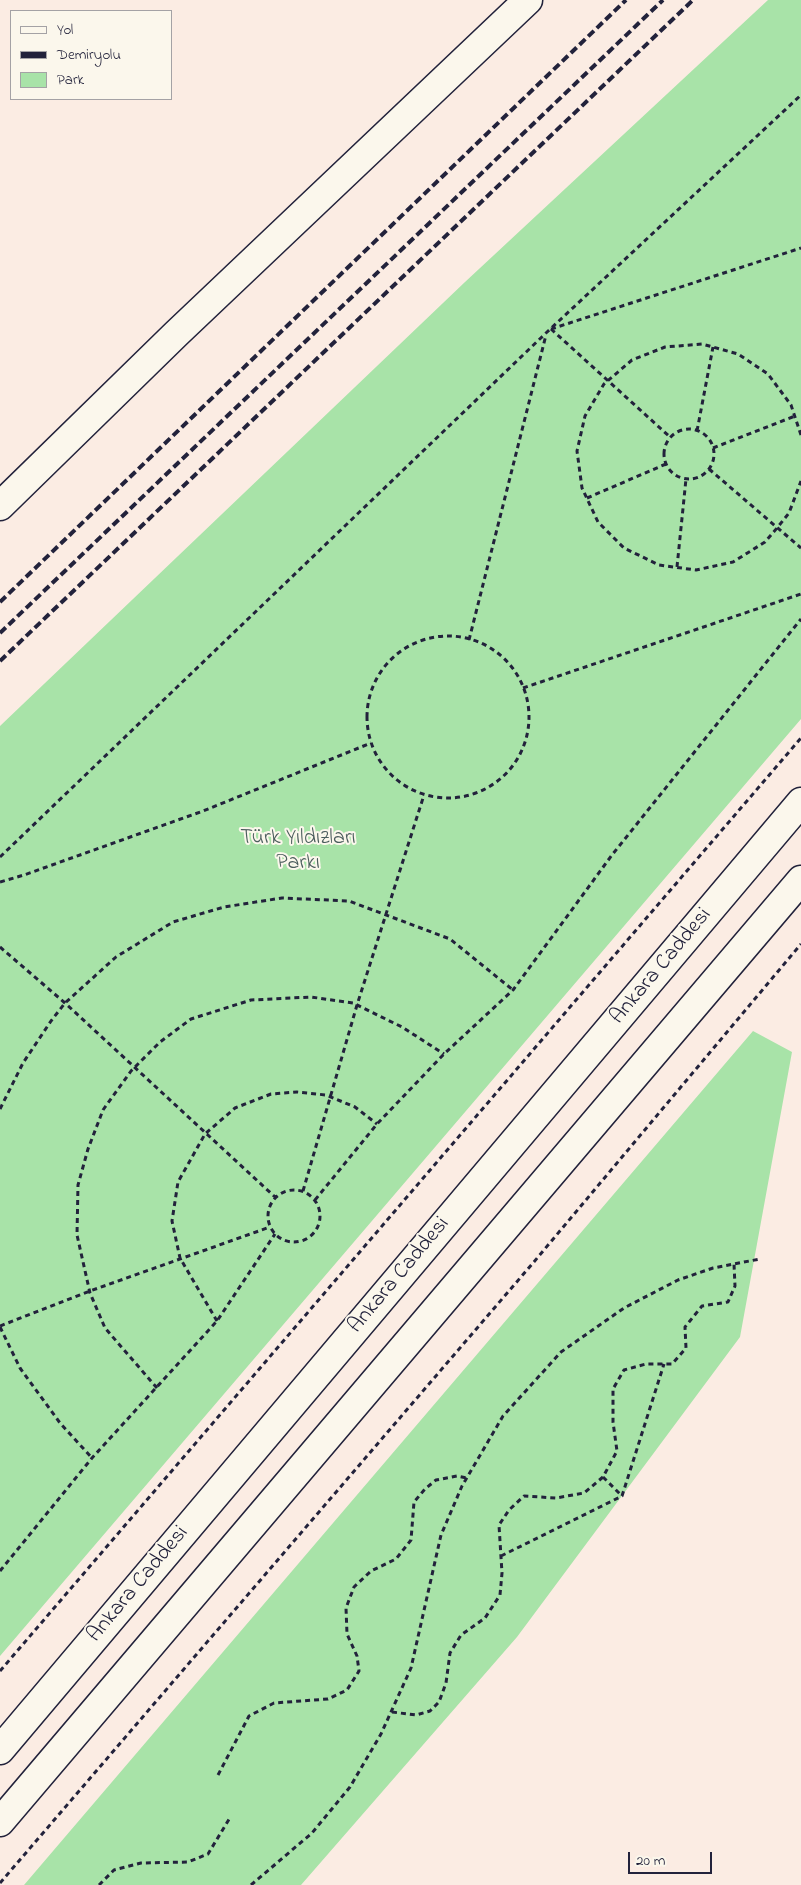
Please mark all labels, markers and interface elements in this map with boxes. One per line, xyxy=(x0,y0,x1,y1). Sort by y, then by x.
legend xyxy=(10,10,172,100)
text: Yol xyxy=(57,19,73,41)
text: Demiryolu xyxy=(57,44,121,66)
text: Park xyxy=(57,69,84,91)
park label: Türk Yıldızları Parkı xyxy=(240,826,356,878)
street label: Ankara Caddesi xyxy=(606,903,718,1031)
street label: Ankara Caddesi xyxy=(344,1212,456,1340)
street label: Ankara Caddesi xyxy=(83,1521,195,1649)
scale bar xyxy=(631,1842,715,1874)
text: 20 m xyxy=(636,1850,665,1872)

